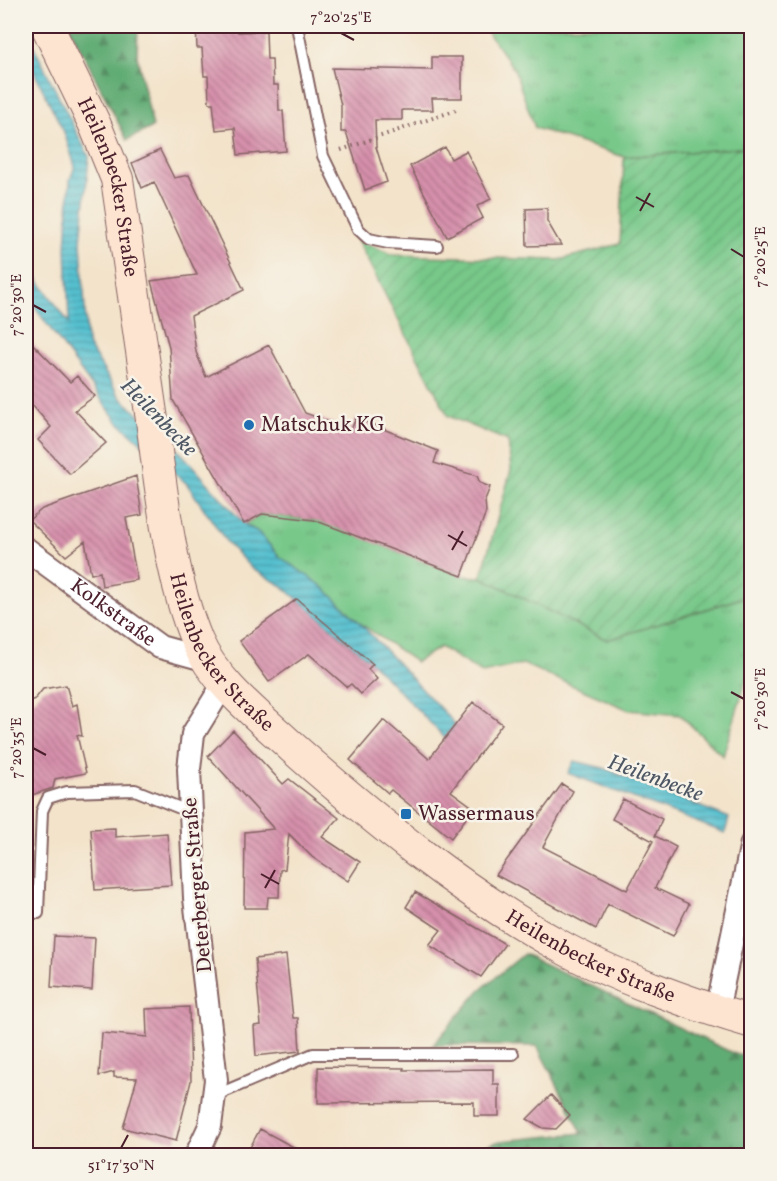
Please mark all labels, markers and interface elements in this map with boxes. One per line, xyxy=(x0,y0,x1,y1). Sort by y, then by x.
text: 7°20'25"E xyxy=(310,8,372,29)
street label: Heilenbecker Straße xyxy=(69,92,145,279)
text: 7°20'25"E xyxy=(751,226,772,288)
text: 7°20'30"E xyxy=(7,274,28,336)
water label: Heilenbecke xyxy=(112,372,204,464)
place label: Matschuk KG xyxy=(261,411,385,440)
marker: Matschuk KG xyxy=(242,418,256,432)
street label: Heilenbecker Straße xyxy=(162,570,281,739)
street label: Kolkstraße xyxy=(64,571,162,654)
text: 7°20'30"E xyxy=(751,668,772,730)
text: 7°20'35"E xyxy=(7,717,28,779)
water label: Heilenbecke xyxy=(603,747,707,811)
street label: Deterberger Straße xyxy=(176,796,220,974)
place label: Wassermaus xyxy=(418,800,535,829)
marker: Wassermaus xyxy=(399,807,413,821)
street label: Heilenbecker Straße xyxy=(500,903,680,1010)
text: 51°17'30"N xyxy=(87,1156,155,1177)

